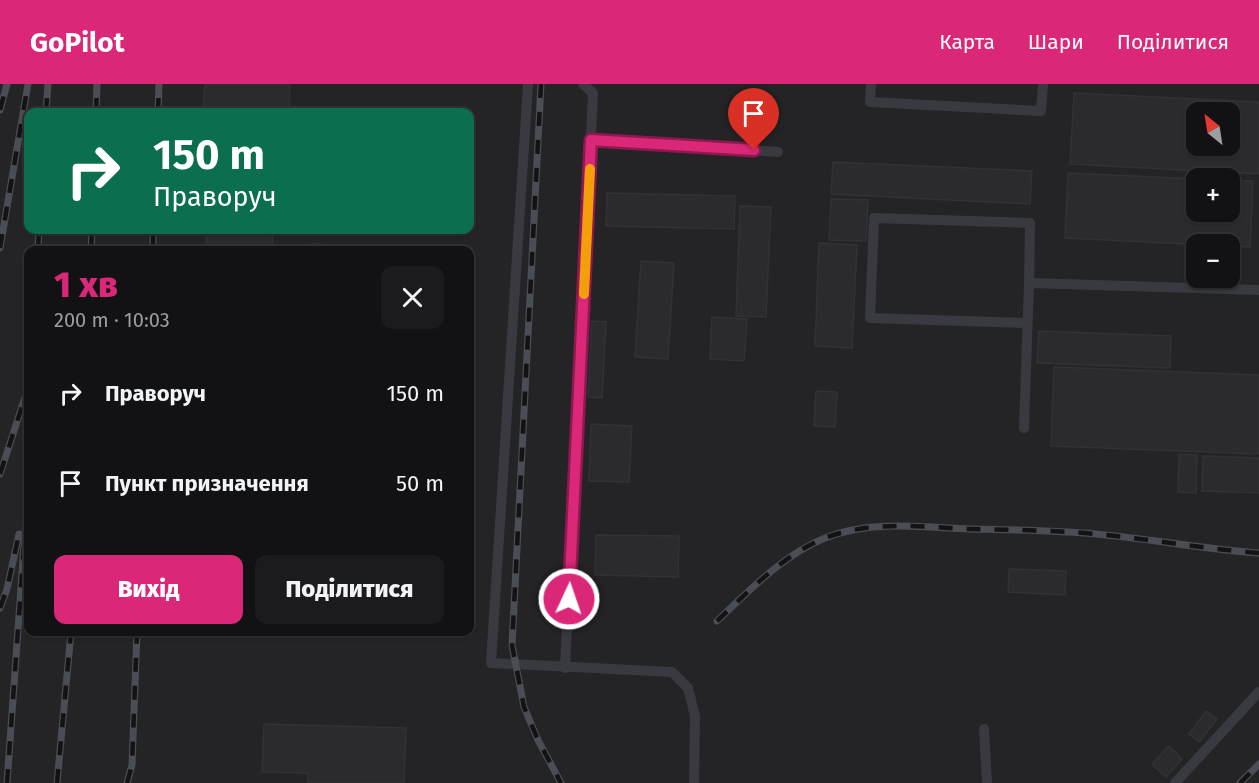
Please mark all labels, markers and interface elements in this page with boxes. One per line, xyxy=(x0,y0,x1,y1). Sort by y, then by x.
text: GoPilot xyxy=(30,26,124,59)
text: Карта xyxy=(939,29,995,55)
text: Шари xyxy=(1028,29,1084,55)
text: Поділитися xyxy=(1117,29,1229,55)
pin xyxy=(728,88,779,150)
icon: arrive xyxy=(737,97,770,130)
north arrow xyxy=(1186,102,1240,156)
map controls xyxy=(1186,102,1240,288)
text: 150 m xyxy=(153,130,265,180)
icon: right xyxy=(54,132,132,210)
button: + xyxy=(1186,168,1240,222)
text: Праворуч xyxy=(153,181,277,213)
button: − xyxy=(1186,234,1240,288)
text: 1 хв xyxy=(54,263,118,307)
button: close xyxy=(381,266,444,329)
text: 200 m · 10:03 xyxy=(54,308,170,332)
icon: right xyxy=(54,377,87,410)
text: Праворуч xyxy=(105,380,206,407)
text: 150 m xyxy=(386,380,444,407)
icon: arrive xyxy=(54,467,87,500)
text: Пункт призначення xyxy=(105,470,309,497)
text: 50 m xyxy=(396,470,444,497)
button: Вихід xyxy=(54,555,243,624)
button: Поділитися xyxy=(255,555,444,624)
position arrow xyxy=(537,567,601,631)

